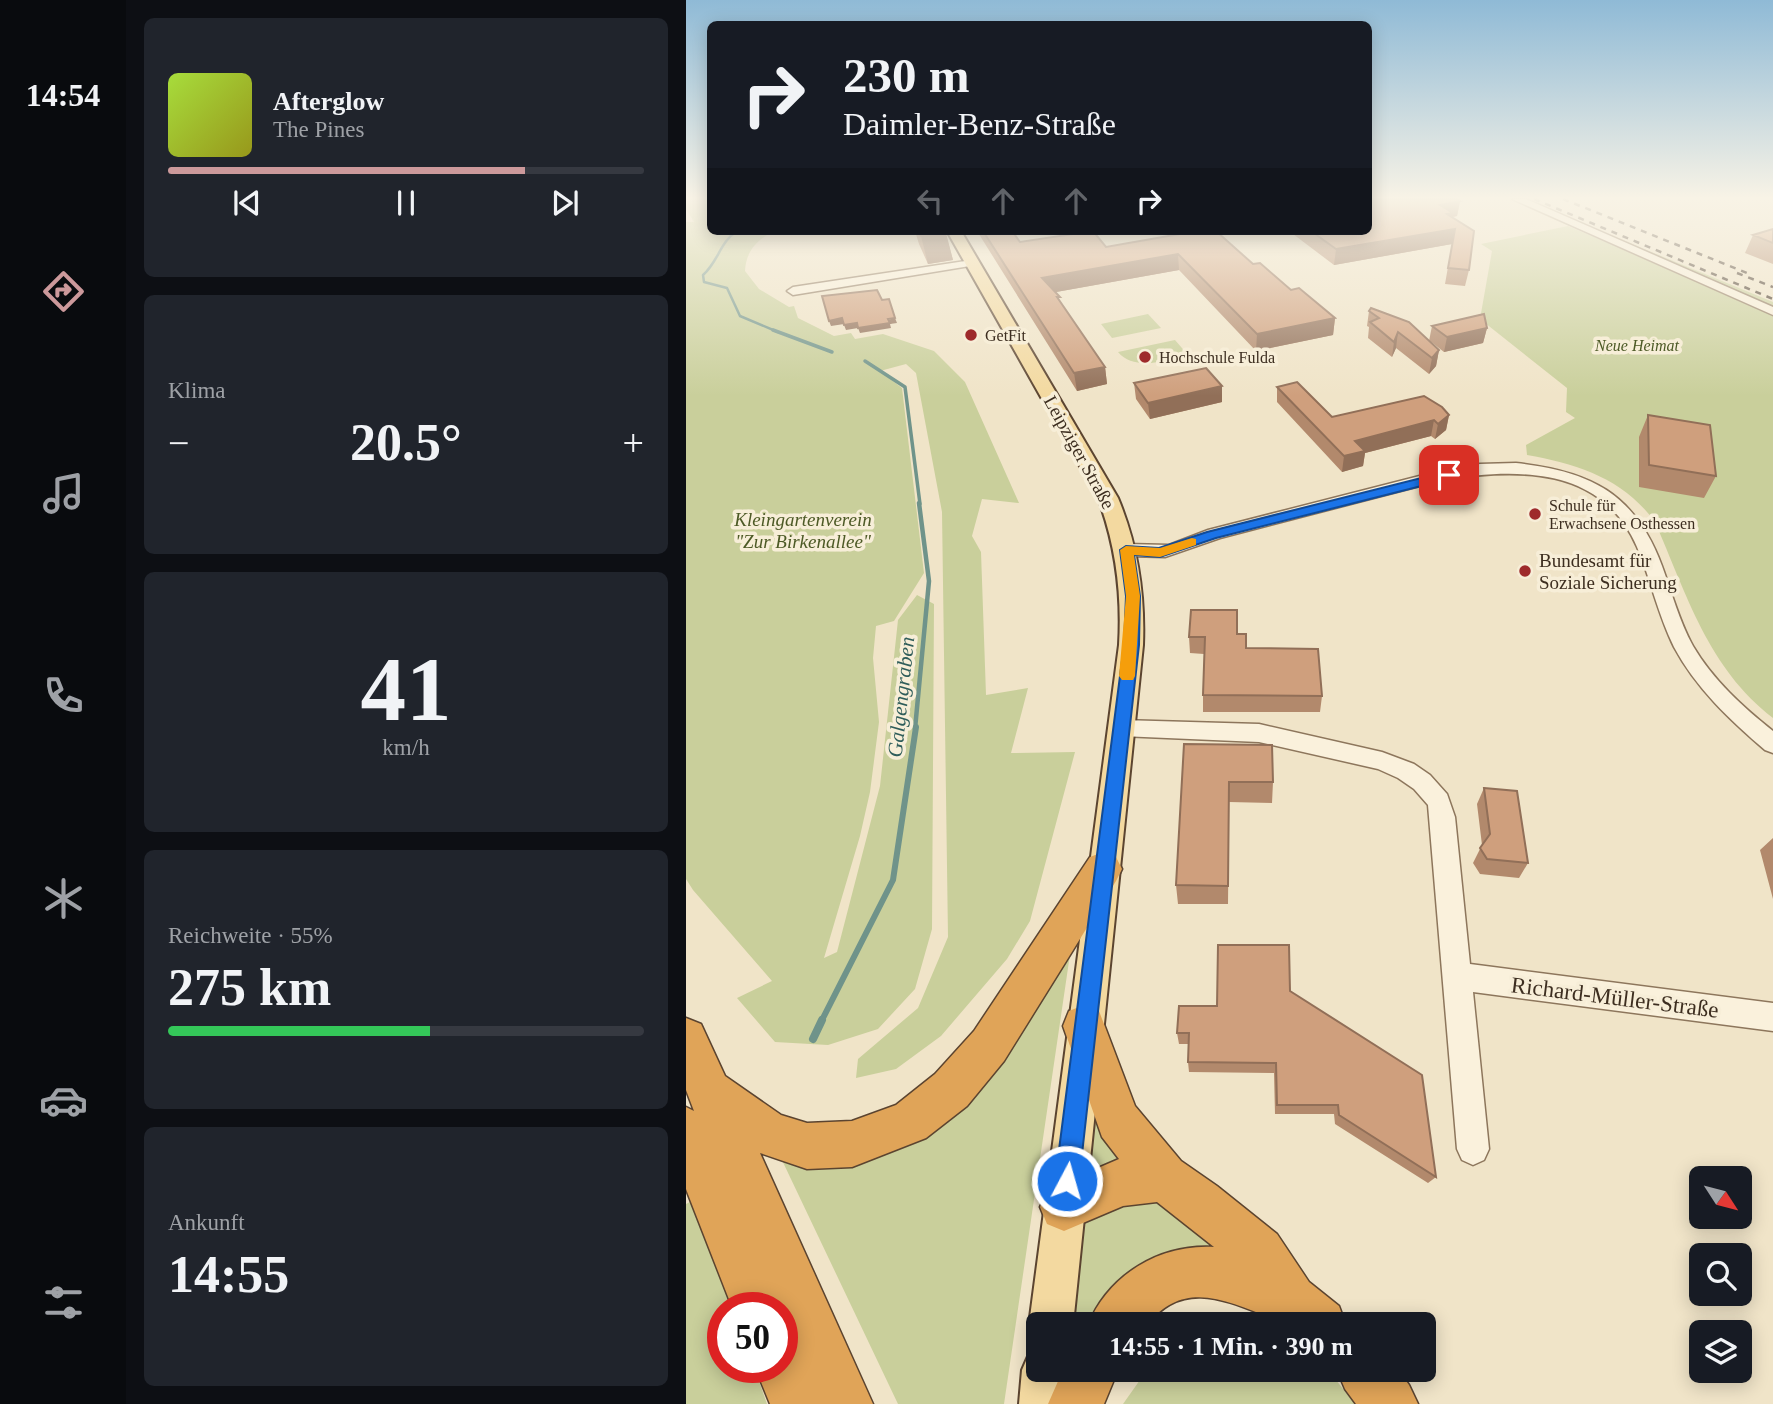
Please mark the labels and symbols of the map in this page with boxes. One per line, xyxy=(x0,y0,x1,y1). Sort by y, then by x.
marker: GetFit xyxy=(963,327,979,343)
place label: GetFit xyxy=(985,327,1026,344)
park label: Neue Heimat xyxy=(1594,337,1680,354)
marker: Hochschule Fulda xyxy=(1137,349,1153,365)
place label: Hochschule Fulda xyxy=(1159,349,1275,366)
street label: Leipziger Straße xyxy=(1040,392,1119,512)
pin xyxy=(1419,445,1479,505)
place label: Schule für Erwachsene Osthessen xyxy=(1549,497,1695,532)
marker: Schule für Erwachsene Osthessen xyxy=(1527,506,1543,522)
park label: Kleingartenverein "Zur Birkenallee" xyxy=(733,509,872,552)
place label: Bundesamt für Soziale Sicherung xyxy=(1539,550,1677,593)
marker: Bundesamt für Soziale Sicherung xyxy=(1517,563,1533,579)
water label: Galgengraben xyxy=(883,635,919,759)
street label: Richard-Müller-Straße xyxy=(1510,972,1720,1023)
position arrow xyxy=(1030,1144,1104,1218)
north arrow xyxy=(1689,1166,1752,1228)
speed limit sign: 50 xyxy=(707,1292,798,1383)

